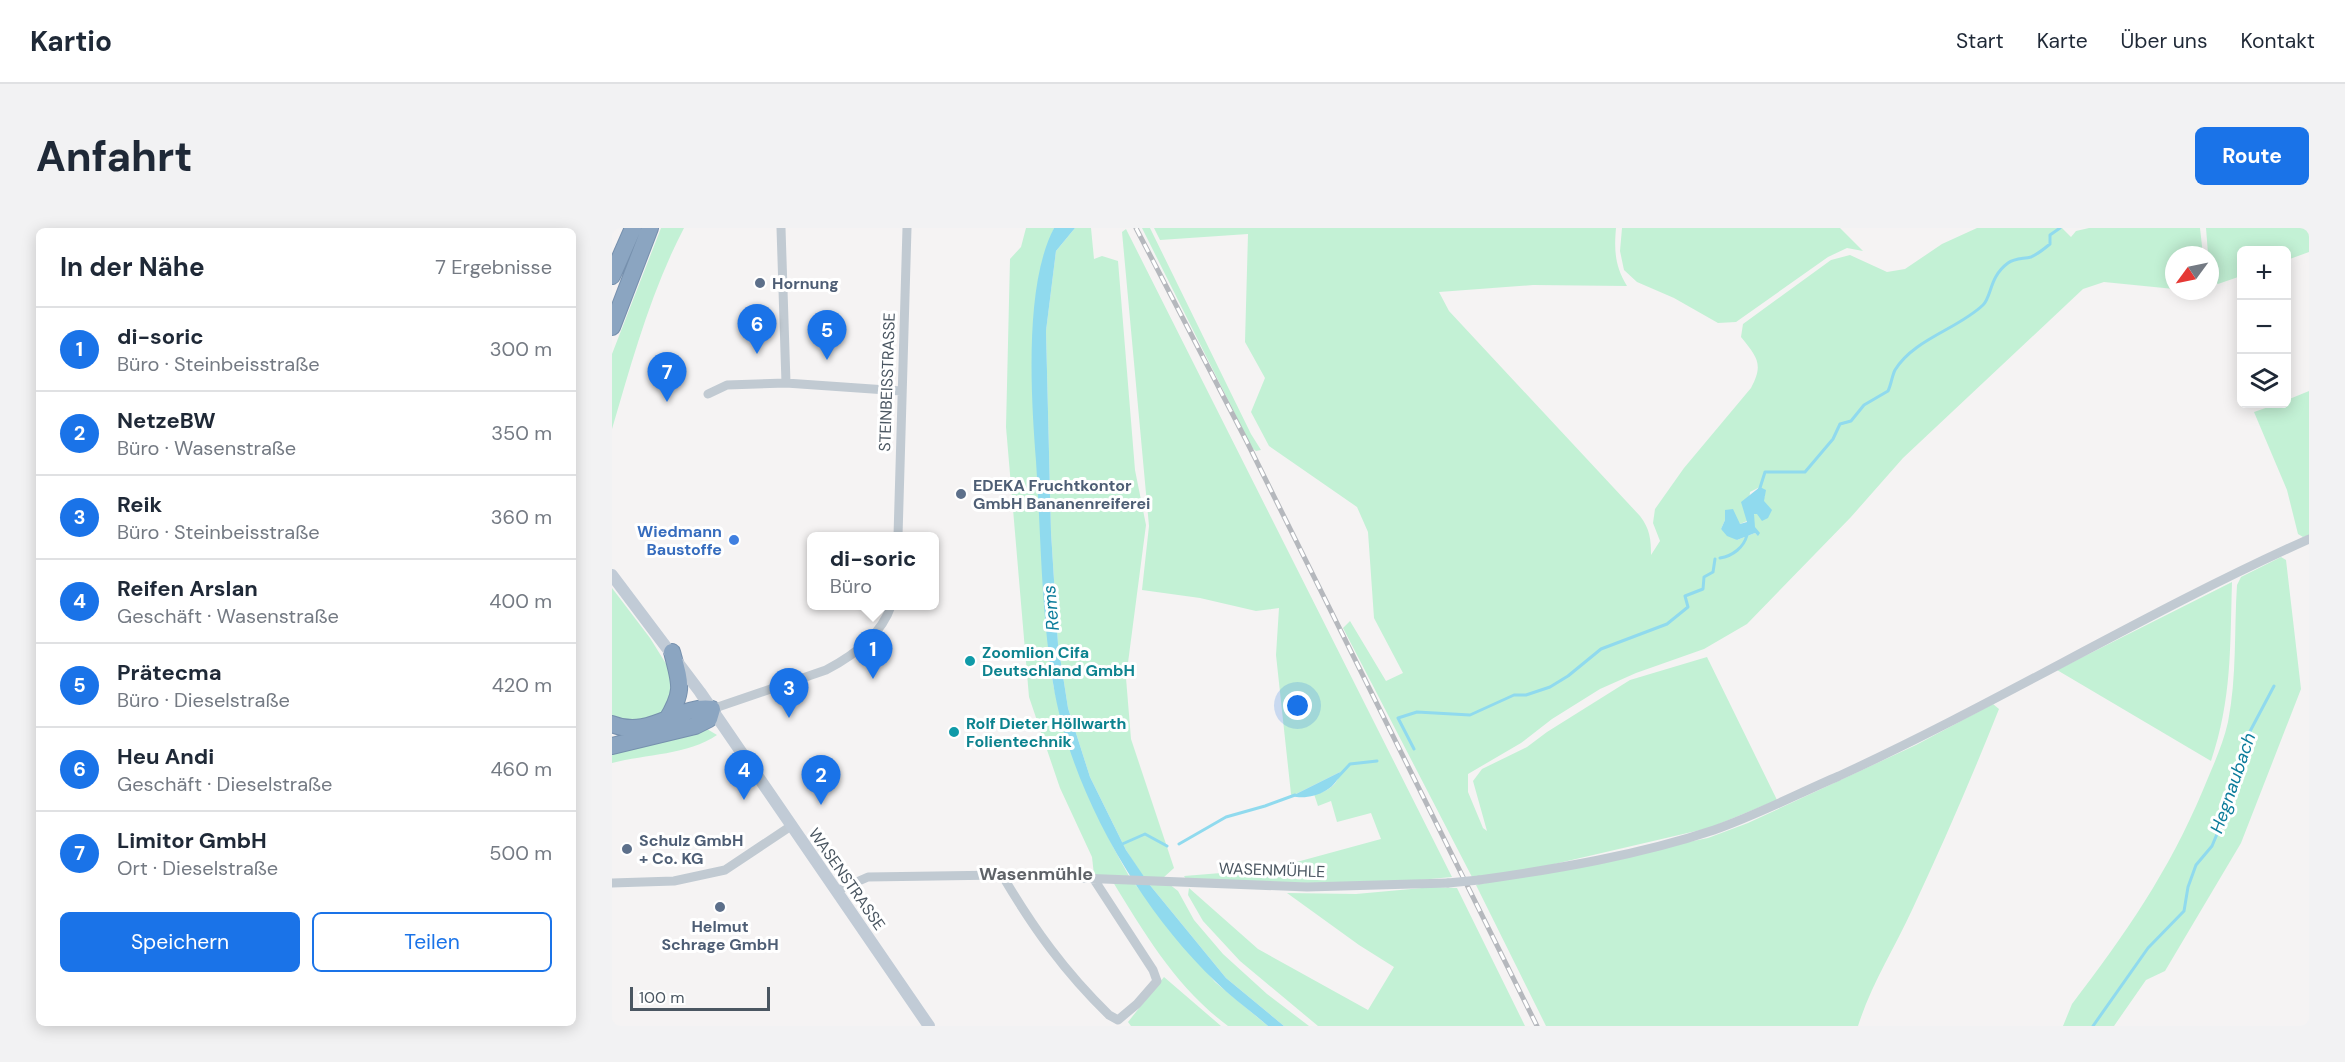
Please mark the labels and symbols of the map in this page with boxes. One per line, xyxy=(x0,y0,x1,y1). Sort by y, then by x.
north arrow xyxy=(2165,246,2219,300)
place label: Hornung xyxy=(772,273,839,294)
marker: Hornung xyxy=(753,276,767,290)
pin: 6 xyxy=(738,304,776,354)
pin: 5 xyxy=(808,310,846,360)
street label: STEINBEISSTRASSE xyxy=(874,312,900,452)
pin: 7 xyxy=(648,352,686,402)
place label: EDEKA Fruchtkontor GmbH Bananenreiferei xyxy=(973,475,1151,514)
marker: EDEKA Fruchtkontor GmbH Bananenreiferei xyxy=(954,487,968,501)
place label: Wiedmann Baustoffe xyxy=(637,521,722,560)
marker: Wiedmann Baustoffe xyxy=(727,533,741,547)
water label: Rems xyxy=(1037,584,1065,632)
pin: 1 xyxy=(854,630,892,679)
place label: Zoomlion Cifa Deutschland GmbH xyxy=(982,642,1135,681)
marker: Zoomlion Cifa Deutschland GmbH xyxy=(963,654,977,668)
pin: 3 xyxy=(770,668,808,718)
your location xyxy=(1283,691,1312,720)
place label: Rolf Dieter Höllwarth Folientechnik xyxy=(966,713,1126,752)
marker: Rolf Dieter Höllwarth Folientechnik xyxy=(947,725,961,739)
water label: Hegnaubach xyxy=(2205,730,2261,836)
pin: 4 xyxy=(724,750,764,800)
pin: 2 xyxy=(802,756,840,805)
street label: WASENSTRASSE xyxy=(804,824,890,934)
place label: Schulz GmbH + Co. KG xyxy=(639,830,743,869)
marker: Schulz GmbH + Co. KG xyxy=(620,842,634,856)
street label: WASENMÜHLE xyxy=(1218,858,1326,882)
district label: Wasenmühle xyxy=(979,862,1093,886)
marker: Helmut Schrage GmbH xyxy=(713,900,727,914)
place label: Helmut Schrage GmbH xyxy=(661,916,779,955)
scale bar xyxy=(630,984,770,1012)

